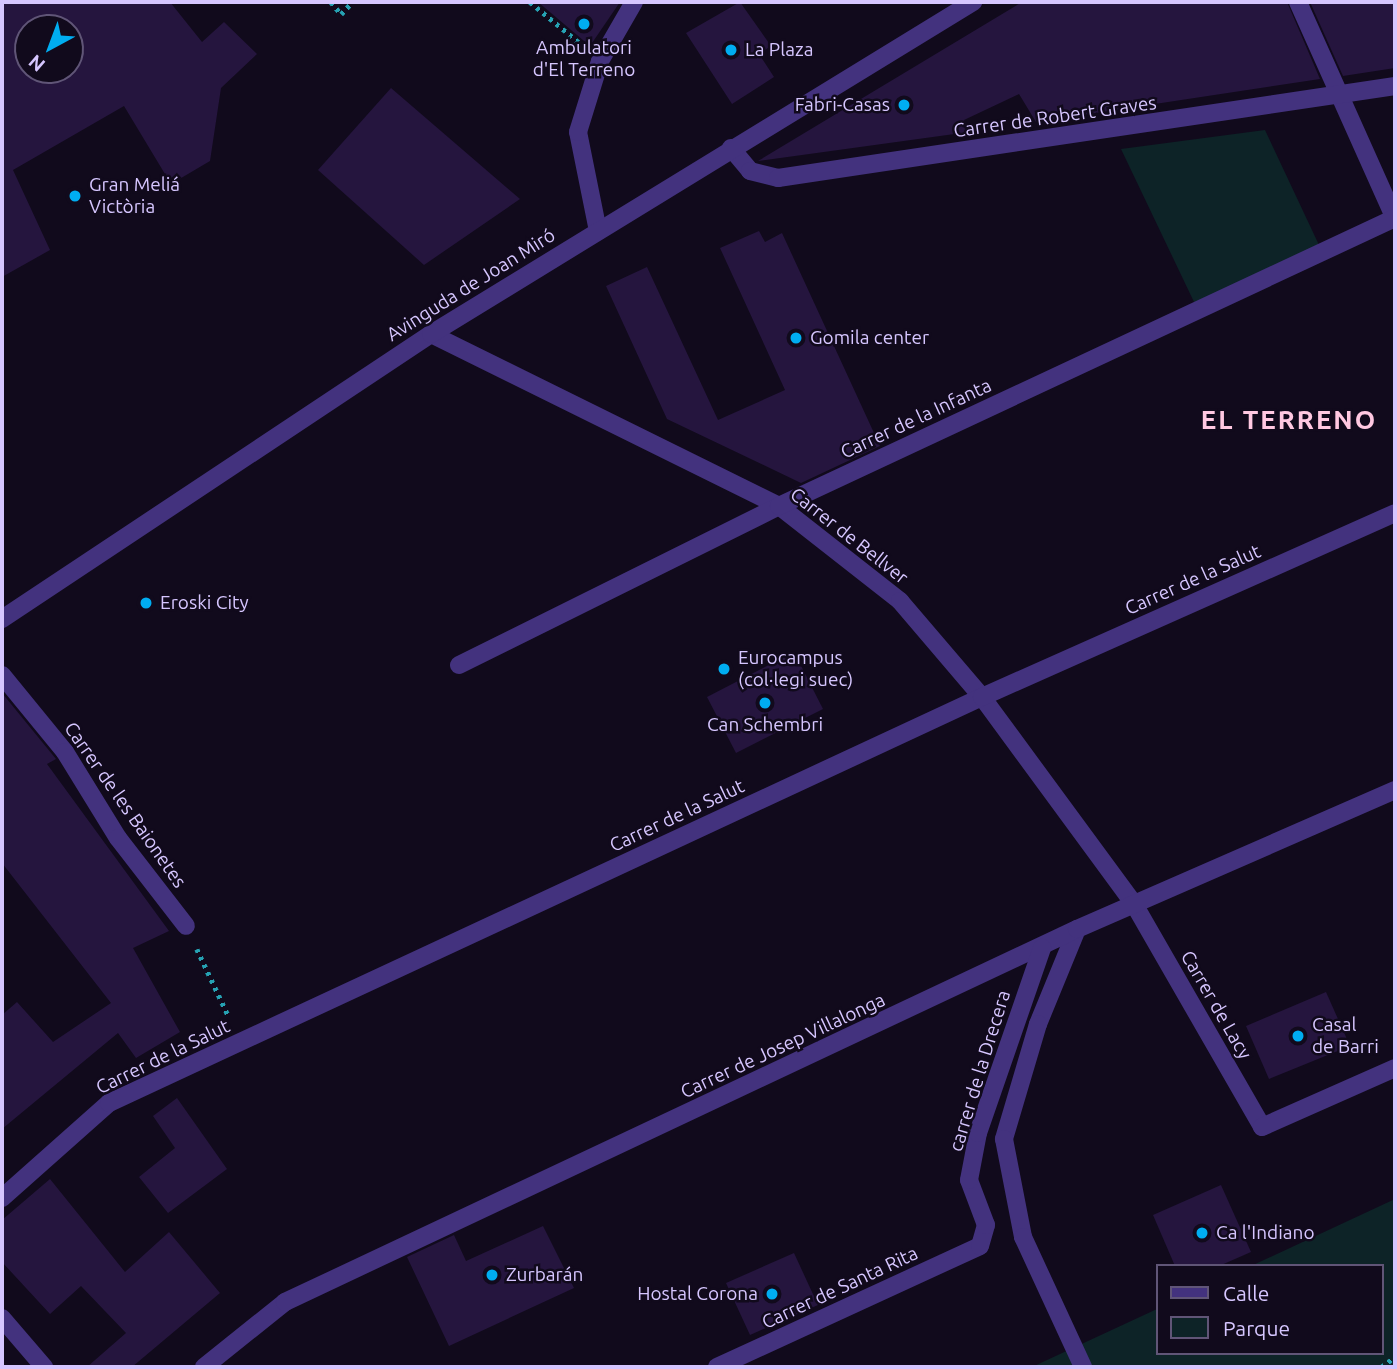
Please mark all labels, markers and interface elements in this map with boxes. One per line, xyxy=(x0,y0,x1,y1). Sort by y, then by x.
north arrow xyxy=(14,14,84,84)
marker: Ambulatori d'El Terreno xyxy=(574,14,594,34)
place label: Ambulatori d'El Terreno xyxy=(533,37,635,81)
place label: La Plaza xyxy=(745,39,813,61)
marker: La Plaza xyxy=(723,42,739,58)
text: N xyxy=(24,50,49,76)
street label: Carrer de Robert Graves xyxy=(952,91,1158,143)
place label: Fabri-Casas xyxy=(795,94,890,116)
marker: Fabri-Casas xyxy=(896,97,912,113)
place label: Gran Meliá Victòria xyxy=(89,174,180,218)
marker: Gran Meliá Victòria xyxy=(67,188,83,204)
street label: Avinguda de Joan Miró xyxy=(382,224,560,346)
place label: Gomila center xyxy=(810,327,929,349)
marker: Gomila center xyxy=(788,330,804,346)
street label: Carrer de la Infanta xyxy=(837,374,995,464)
district label: EL TERRENO xyxy=(1202,404,1376,436)
street label: Carrer de Bellver xyxy=(786,483,912,589)
street label: Carrer de la Salut xyxy=(1122,540,1264,620)
place label: Eroski City xyxy=(160,592,249,614)
marker: Eroski City xyxy=(138,595,154,611)
place label: Eurocampus (col·legi suec) xyxy=(738,647,853,691)
marker: Eurocampus (col·legi suec) xyxy=(716,661,732,677)
marker: Can Schembri xyxy=(757,695,773,711)
place label: Can Schembri xyxy=(707,714,823,736)
street label: Carrer de les Baionetes xyxy=(59,718,191,892)
street label: Carrer de la Salut xyxy=(606,775,748,857)
street label: Carrer de Lacy xyxy=(1176,947,1256,1063)
street label: carrer de la Drecera xyxy=(945,988,1015,1154)
street label: Carrer de Josep Villalonga xyxy=(677,989,889,1103)
place label: Casal de Barri xyxy=(1312,1014,1379,1058)
street label: Carrer de la Salut xyxy=(92,1015,234,1099)
marker: Casal de Barri xyxy=(1290,1028,1306,1044)
place label: Ca l'Indiano xyxy=(1216,1222,1315,1244)
marker: Ca l'Indiano xyxy=(1194,1225,1210,1241)
street label: Carrer de Santa Rita xyxy=(758,1242,922,1334)
place label: Zurbarán xyxy=(506,1264,583,1286)
legend xyxy=(1156,1264,1383,1355)
marker: Zurbarán xyxy=(484,1267,500,1283)
text: Calle xyxy=(1223,1281,1269,1305)
place label: Hostal Corona xyxy=(637,1283,758,1305)
marker: Hostal Corona xyxy=(764,1286,780,1302)
text: Parque xyxy=(1223,1316,1290,1340)

